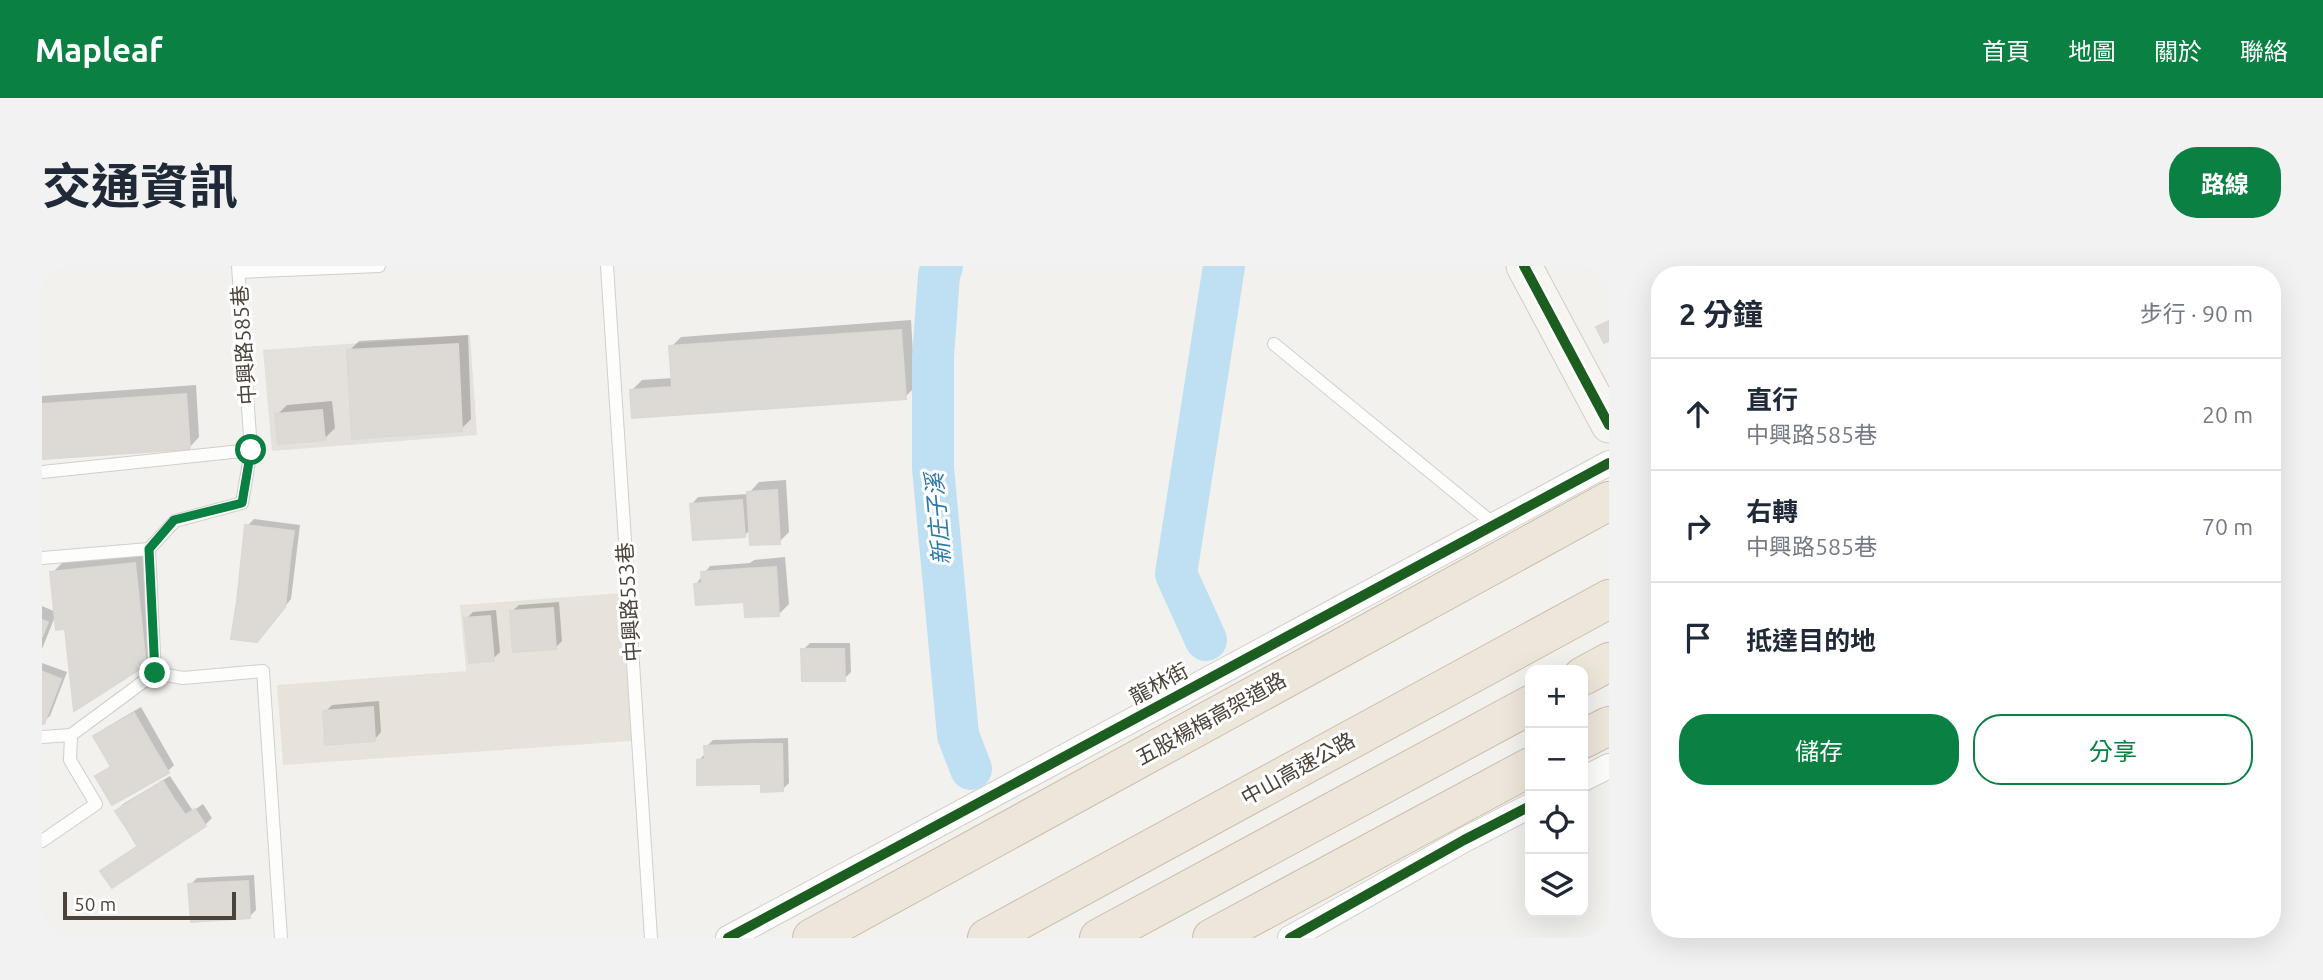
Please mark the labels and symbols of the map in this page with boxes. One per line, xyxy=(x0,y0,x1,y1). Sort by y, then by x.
street label: 中興路585巷 xyxy=(227,285,259,406)
route start xyxy=(235,434,266,465)
water label: 新庄子溪 xyxy=(921,469,954,566)
street label: 中興路553巷 xyxy=(612,542,644,663)
route end xyxy=(139,657,170,688)
street label: 龍林街 xyxy=(1125,658,1192,709)
street label: 五股楊梅高架道路 xyxy=(1131,667,1290,769)
street label: 中山高速公路 xyxy=(1237,727,1358,809)
scale bar xyxy=(63,889,236,921)

